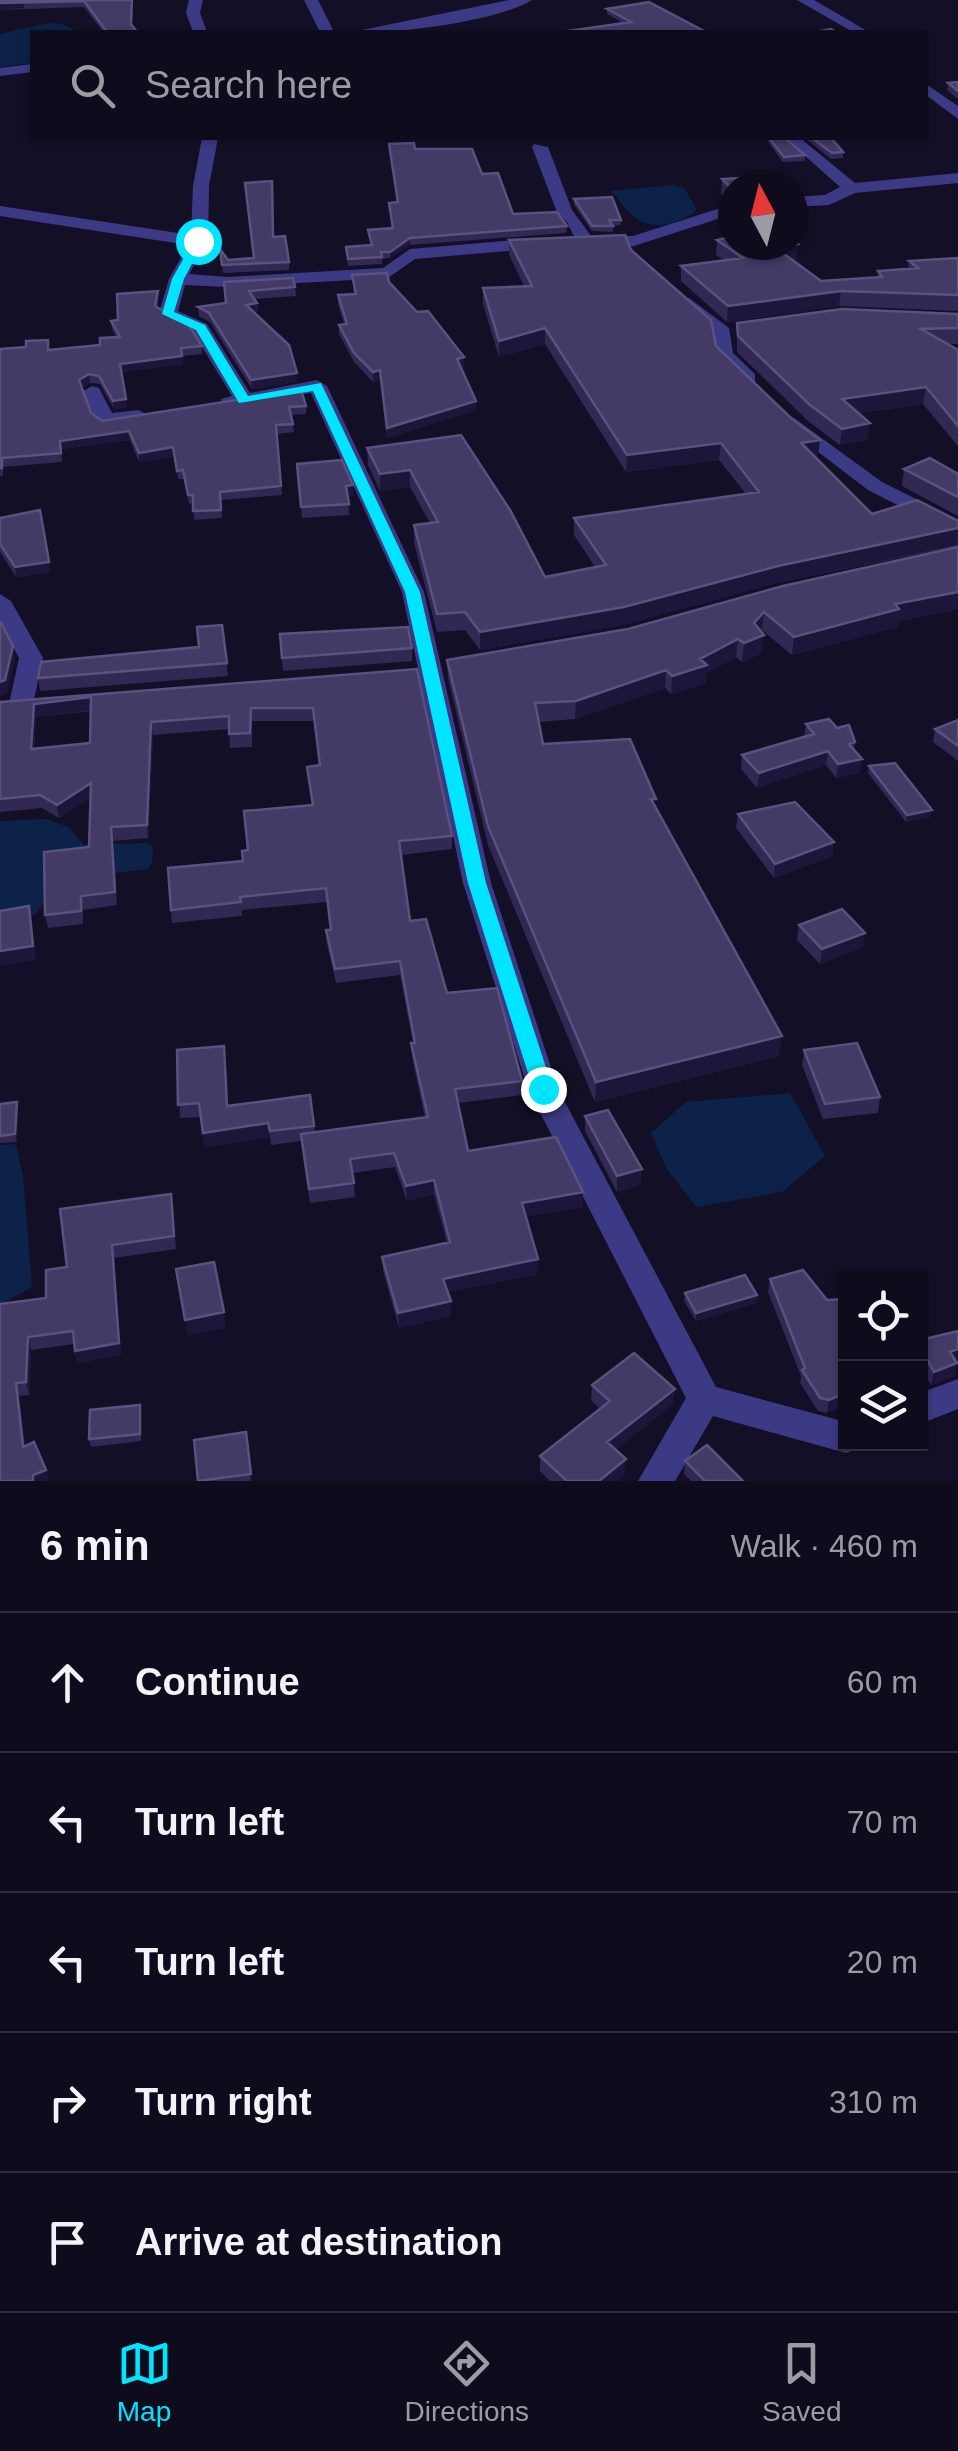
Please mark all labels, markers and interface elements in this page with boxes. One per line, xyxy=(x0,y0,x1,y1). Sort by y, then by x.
search box xyxy=(30,30,928,140)
icon: search xyxy=(65,58,120,113)
text: Search here xyxy=(145,64,352,106)
north arrow xyxy=(718,170,808,260)
route start xyxy=(176,219,222,265)
route end xyxy=(521,1067,567,1113)
map controls xyxy=(838,1271,928,1451)
button: locate xyxy=(838,1271,928,1361)
button: layers xyxy=(838,1361,928,1451)
text: 6 min xyxy=(40,1522,150,1569)
text: Walk · 460 m xyxy=(731,1528,918,1564)
icon: ahead xyxy=(40,1655,95,1710)
text: Continue xyxy=(135,1661,300,1703)
text: 60 m xyxy=(847,1664,918,1700)
icon: left xyxy=(40,1795,95,1850)
text: Turn left xyxy=(135,1801,284,1843)
text: 70 m xyxy=(847,1804,918,1840)
icon: left xyxy=(40,1935,95,1990)
text: Turn left xyxy=(135,1941,284,1983)
text: 20 m xyxy=(847,1944,918,1980)
icon: right xyxy=(40,2075,95,2130)
text: Turn right xyxy=(135,2081,312,2123)
text: 310 m xyxy=(829,2084,918,2120)
icon: arrive xyxy=(40,2215,95,2270)
text: Arrive at destination xyxy=(135,2221,502,2263)
tab: Map xyxy=(117,2336,172,2428)
tab: Directions xyxy=(405,2336,529,2428)
tab: Saved xyxy=(762,2336,841,2428)

